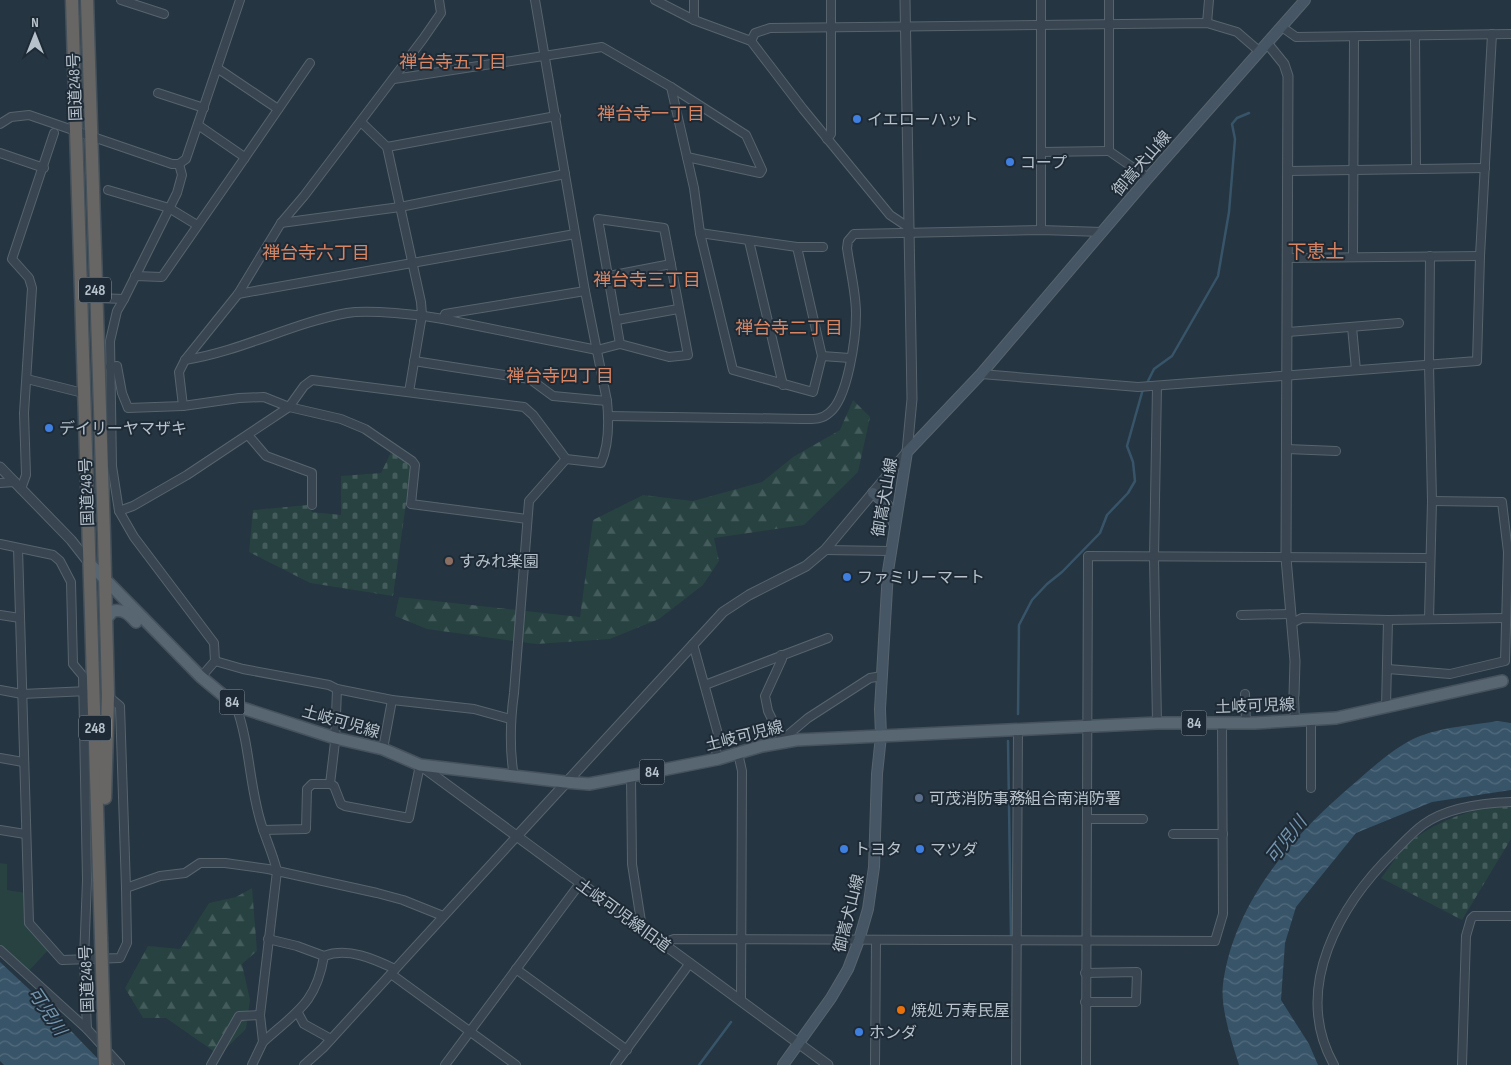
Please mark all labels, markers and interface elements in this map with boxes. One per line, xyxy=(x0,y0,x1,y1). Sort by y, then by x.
north arrow xyxy=(10,10,60,60)
text: N xyxy=(31,14,39,31)
district label: 禅台寺五丁目 xyxy=(399,52,507,73)
street label: 国道248号 xyxy=(65,53,86,121)
district label: 禅台寺一丁目 xyxy=(597,104,705,125)
place label: イエローハット xyxy=(867,111,979,130)
marker: イエローハット xyxy=(851,113,863,125)
street label: 御嵩犬山線 xyxy=(1109,128,1176,200)
place label: コープ xyxy=(1020,154,1067,173)
marker: コープ xyxy=(1004,156,1016,168)
district label: 下恵土 xyxy=(1287,241,1345,264)
district label: 禅台寺六丁目 xyxy=(262,243,370,264)
district label: 禅台寺三丁目 xyxy=(593,270,701,291)
road number: 248 xyxy=(79,278,111,302)
district label: 禅台寺二丁目 xyxy=(735,318,843,339)
district label: 禅台寺四丁目 xyxy=(506,366,614,387)
place label: デイリーヤマザキ xyxy=(59,420,187,439)
marker: デイリーヤマザキ xyxy=(43,422,55,434)
street label: 御嵩犬山線 xyxy=(869,456,902,538)
street label: 国道248号 xyxy=(77,458,98,526)
place label: すみれ楽園 xyxy=(459,553,539,572)
marker: すみれ楽園 xyxy=(443,555,455,567)
place label: ファミリーマート xyxy=(857,569,985,588)
marker: ファミリーマート xyxy=(841,571,853,583)
road number: 84 xyxy=(220,690,244,714)
street label: 土岐可児線 xyxy=(1215,696,1295,717)
street label: 土岐可児線 xyxy=(300,702,382,743)
road number: 84 xyxy=(1182,710,1206,736)
road number: 248 xyxy=(79,716,111,740)
street label: 土岐可児線 xyxy=(703,718,785,755)
road number: 84 xyxy=(640,760,664,784)
place label: 可茂消防事務組合南消防署 xyxy=(929,790,1121,809)
marker: 可茂消防事務組合南消防署 xyxy=(913,792,925,804)
water label: 可児川 xyxy=(1261,811,1313,868)
place label: トヨタ xyxy=(854,841,902,860)
place label: マツダ xyxy=(930,841,978,860)
marker: トヨタ xyxy=(838,843,850,855)
marker: マツダ xyxy=(914,843,926,855)
street label: 御嵩犬山線 xyxy=(831,872,868,954)
street label: 土岐可児線旧道 xyxy=(572,876,674,957)
street label: 国道248号 xyxy=(77,945,98,1013)
water label: 可児川 xyxy=(23,983,72,1041)
place label: 焼処 万寿民屋 xyxy=(911,1002,1010,1021)
marker: 焼処 万寿民屋 xyxy=(895,1004,907,1016)
place label: ホンダ xyxy=(869,1024,917,1043)
marker: ホンダ xyxy=(853,1026,865,1038)

